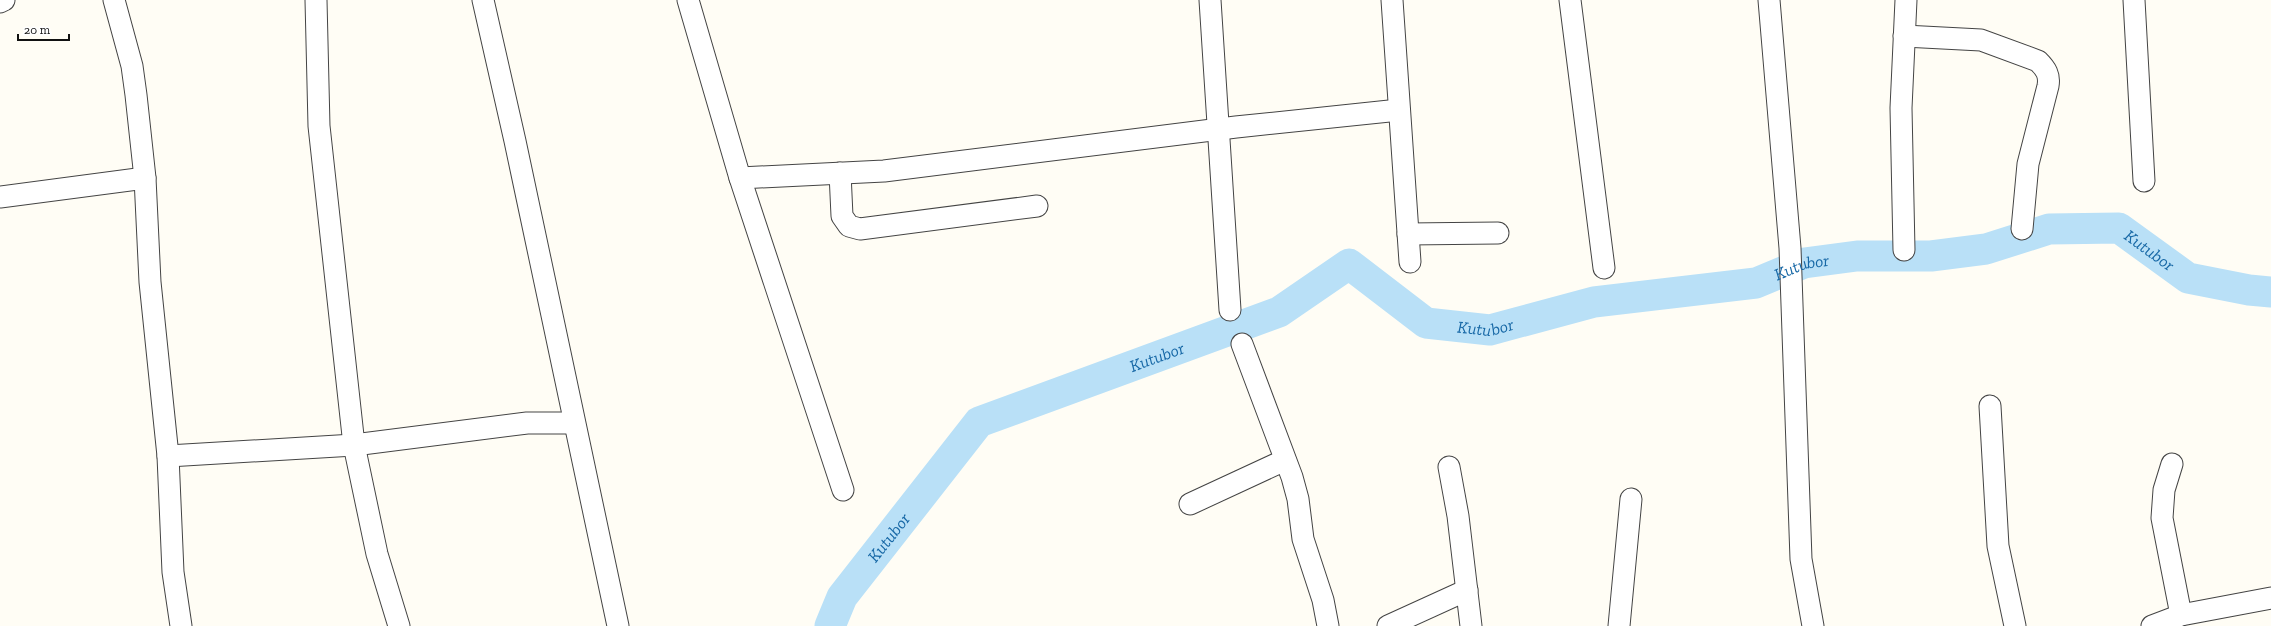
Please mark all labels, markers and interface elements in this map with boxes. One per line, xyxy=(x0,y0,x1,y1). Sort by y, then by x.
scale bar xyxy=(18,16,69,42)
text: 20 m xyxy=(24,23,51,37)
water label: Kutubor xyxy=(2121,225,2179,275)
water label: Kutubor xyxy=(1771,250,1830,284)
water label: Kutubor xyxy=(1456,314,1516,340)
water label: Kutubor xyxy=(1127,338,1187,376)
water label: Kutubor xyxy=(863,509,914,566)

